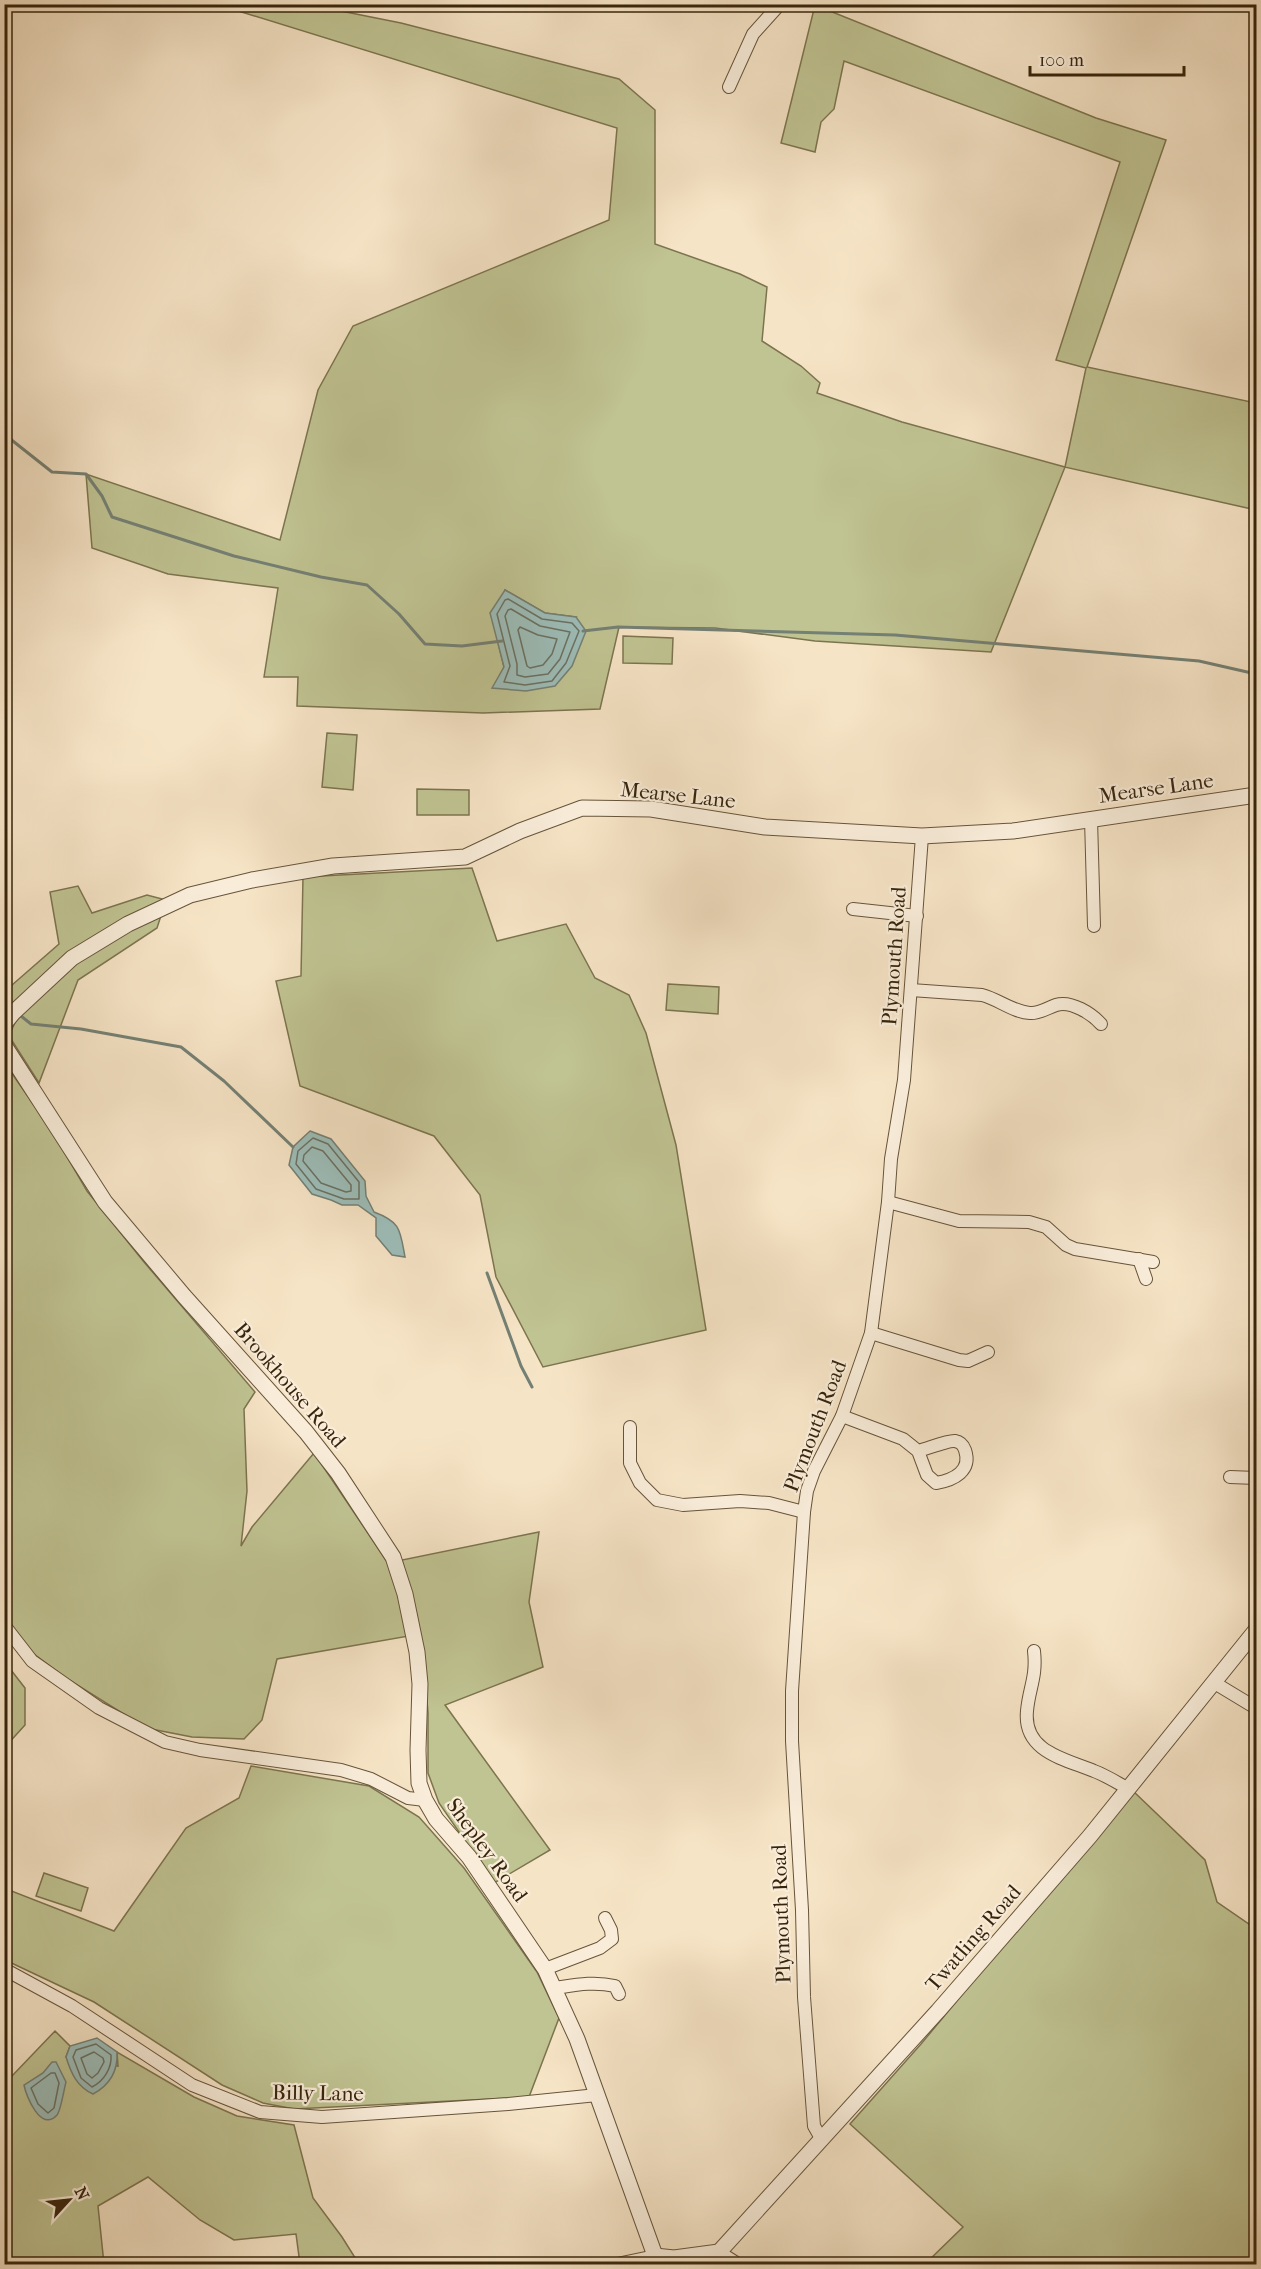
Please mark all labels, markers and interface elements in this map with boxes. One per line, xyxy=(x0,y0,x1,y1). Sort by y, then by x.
scale bar xyxy=(1030,39,1184,77)
text: 100 m xyxy=(1039,50,1084,71)
street label: Mearse Lane xyxy=(1097,768,1215,808)
street label: Mearse Lane xyxy=(619,777,737,813)
street label: Plymouth Road xyxy=(877,885,911,1026)
street label: Brookhouse Road xyxy=(229,1318,351,1453)
street label: Plymouth Road xyxy=(779,1356,851,1495)
street label: Shepley Road xyxy=(441,1793,533,1907)
street label: Plymouth Road xyxy=(767,1843,795,1984)
street label: Twatling Road xyxy=(920,1880,1026,1996)
street label: Billy Lane xyxy=(272,2080,364,2106)
north arrow xyxy=(39,2170,99,2230)
text: N xyxy=(71,2184,94,2204)

